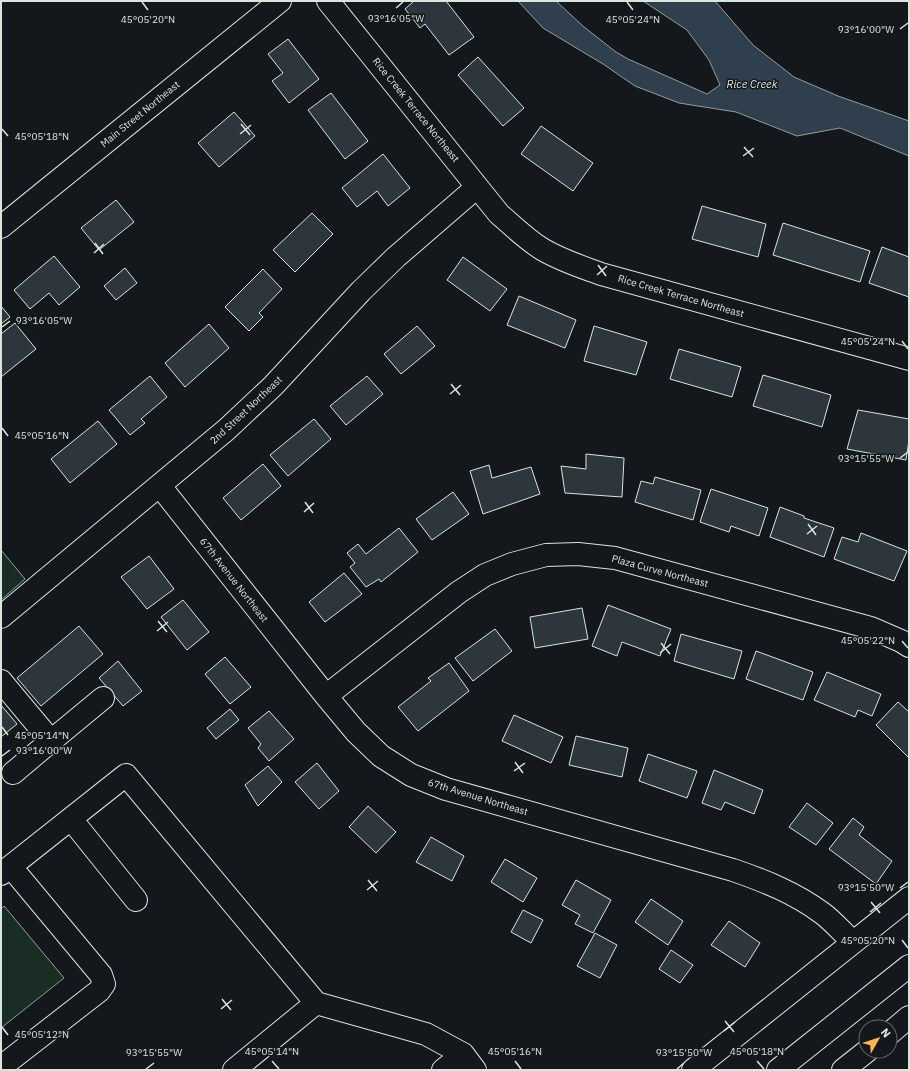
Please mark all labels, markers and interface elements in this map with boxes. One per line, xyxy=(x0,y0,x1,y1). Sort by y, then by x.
text: 93°16'05"W xyxy=(368,12,424,25)
text: 45°05'20"N xyxy=(121,13,175,26)
text: 45°05'24"N xyxy=(606,13,660,26)
text: 93°16'00"W xyxy=(838,23,894,36)
street label: Rice Creek Terrace Northeast xyxy=(370,55,463,165)
water label: Rice Creek xyxy=(727,77,778,91)
street label: Main Street Northeast xyxy=(98,78,183,150)
text: 45°05'18"N xyxy=(15,130,69,143)
street label: Rice Creek Terrace Northeast xyxy=(616,272,746,320)
text: 93°16'05"W xyxy=(16,314,72,327)
text: 45°05'24"N xyxy=(841,335,895,348)
street label: 2nd Street Northeast xyxy=(207,373,285,447)
text: 45°05'16"N xyxy=(15,429,69,442)
text: 93°15'55"W xyxy=(838,452,894,465)
street label: 67th Avenue Northeast xyxy=(197,535,271,625)
street label: Plaza Curve Northeast xyxy=(610,552,710,590)
text: 45°05'22"N xyxy=(841,634,895,647)
text: 45°05'14"N xyxy=(15,729,69,742)
text: 93°16'00"W xyxy=(16,744,72,757)
street label: 67th Avenue Northeast xyxy=(426,776,530,819)
text: 93°15'50"W xyxy=(838,881,894,894)
text: 45°05'20"N xyxy=(841,934,895,947)
north arrow xyxy=(858,1019,898,1059)
text: N xyxy=(878,1025,894,1040)
text: 45°05'12"N xyxy=(15,1028,69,1041)
text: 45°05'14"N xyxy=(245,1045,299,1058)
text: 45°05'16"N xyxy=(488,1045,542,1058)
text: 45°05'18"N xyxy=(730,1045,784,1058)
text: 93°15'55"W xyxy=(126,1046,182,1059)
text: 93°15'50"W xyxy=(656,1046,712,1059)

